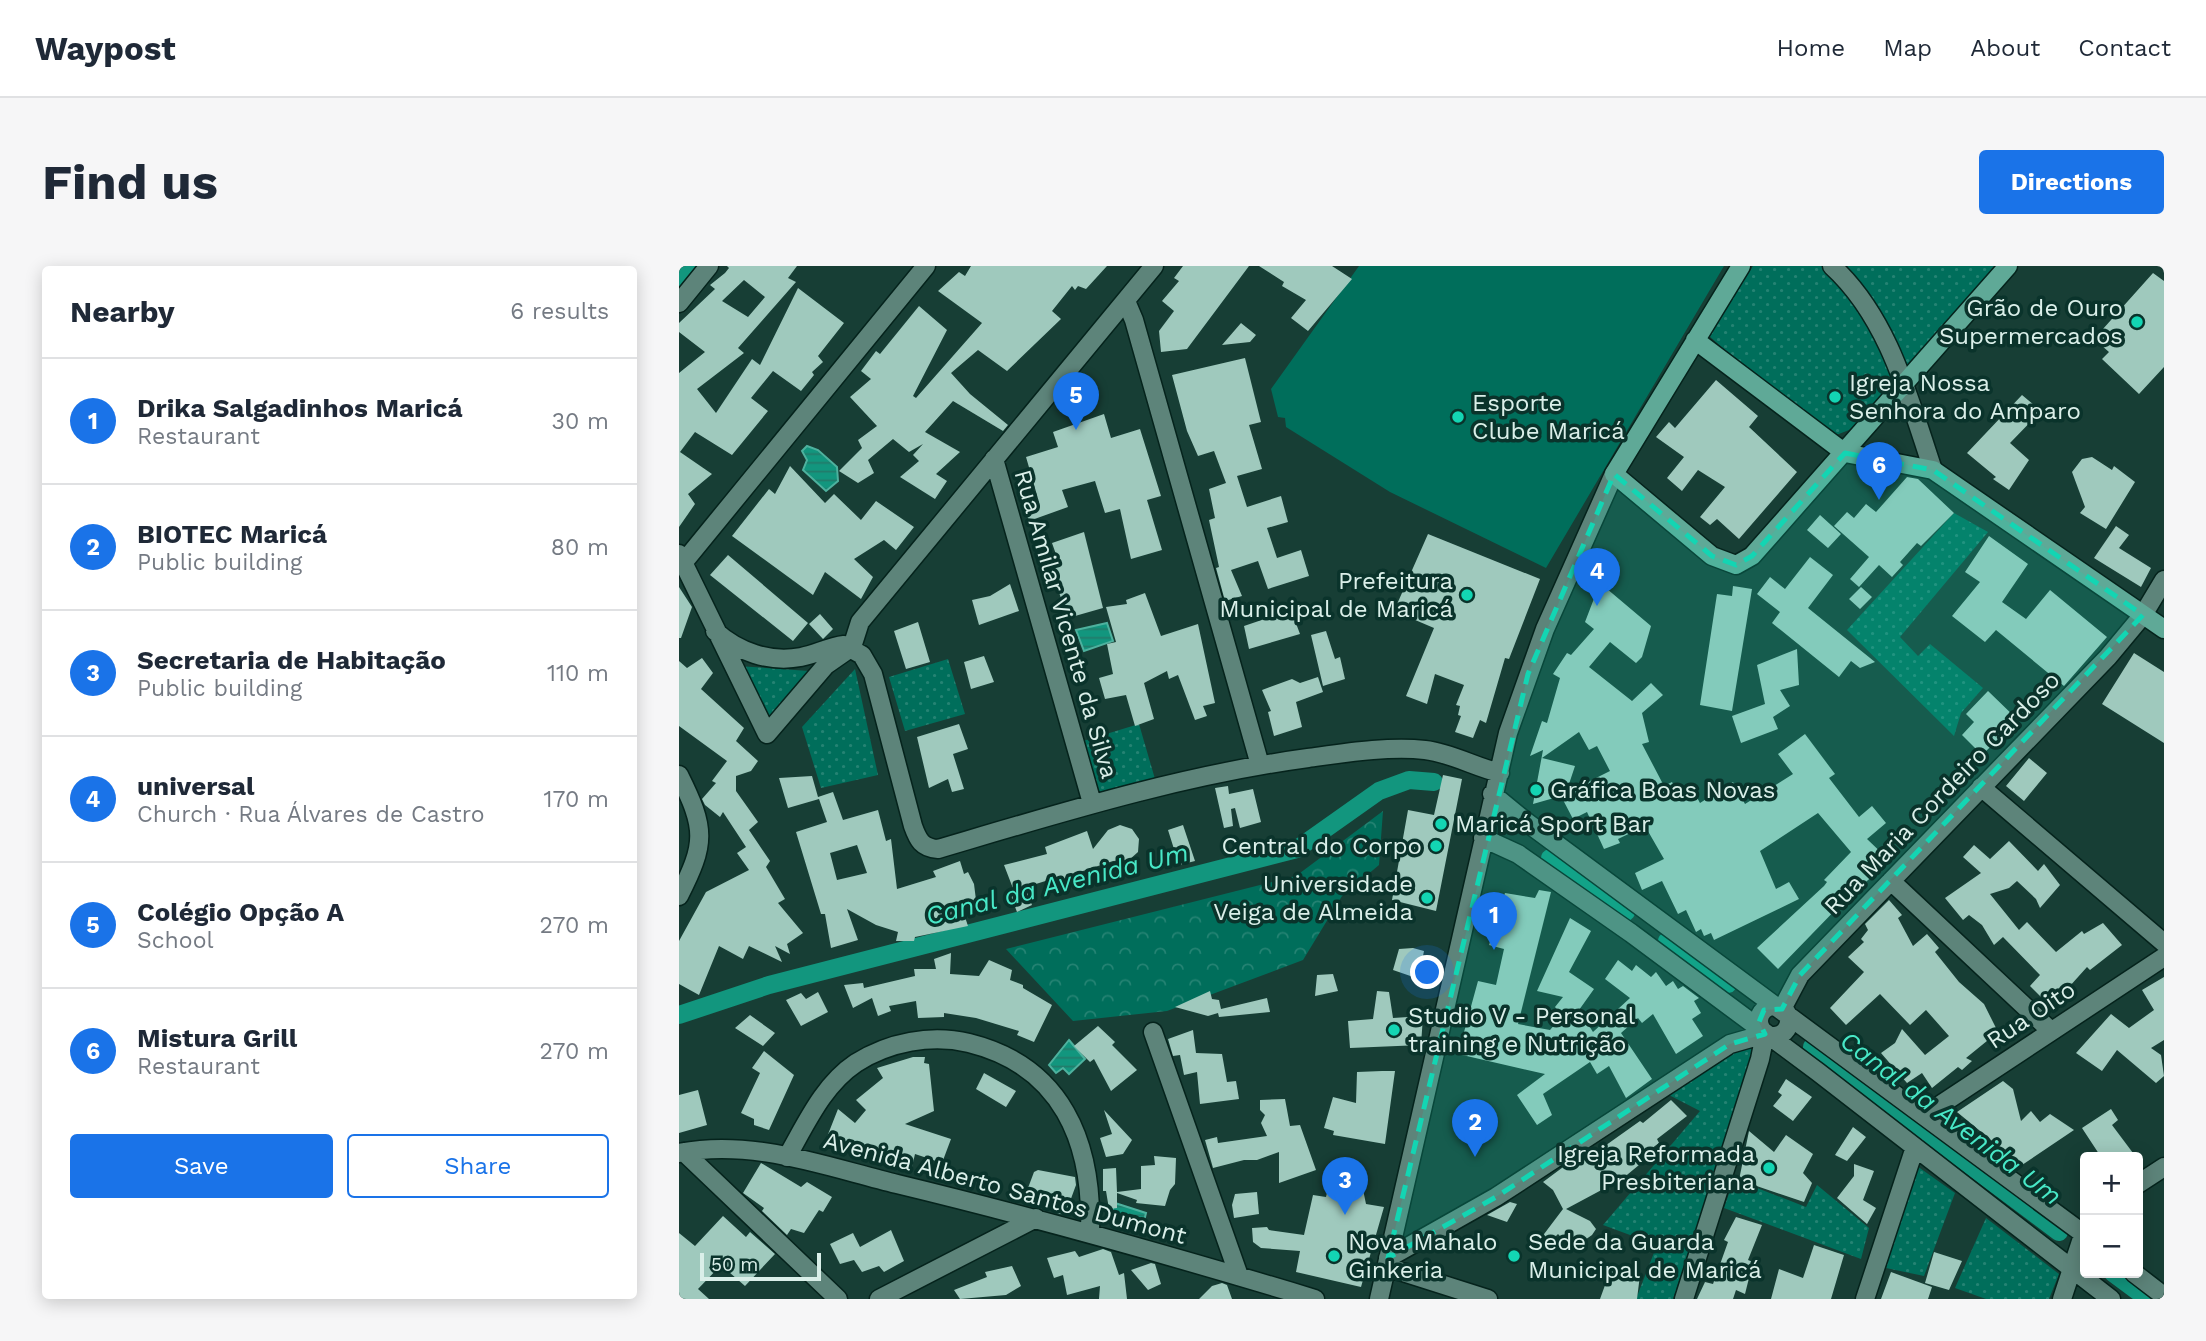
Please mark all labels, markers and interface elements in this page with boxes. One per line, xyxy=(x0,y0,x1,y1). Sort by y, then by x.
text: Waypost xyxy=(35,29,176,68)
text: Home xyxy=(1777,34,1845,62)
text: Map xyxy=(1883,34,1932,62)
text: About xyxy=(1970,34,2040,62)
text: Contact xyxy=(2078,34,2171,62)
button: Directions xyxy=(1979,150,2164,214)
text: Find us xyxy=(42,153,218,211)
text: Nearby xyxy=(70,294,175,329)
place label: Grão de Ouro Supermercados xyxy=(1939,294,2123,350)
text: 6 results xyxy=(510,298,609,325)
marker: Grão de Ouro Supermercados xyxy=(2129,314,2145,330)
place label: Igreja Nossa Senhora do Amparo xyxy=(1849,369,2081,425)
pin: 5 xyxy=(1053,372,1099,430)
place label: Esporte Clube Maricá xyxy=(1472,389,1625,445)
marker: Igreja Nossa Senhora do Amparo xyxy=(1827,389,1843,405)
text: Drika Salgadinhos Maricá xyxy=(137,393,463,423)
text: 1 xyxy=(88,408,98,435)
text: 30 m xyxy=(552,408,609,435)
marker: Esporte Clube Maricá xyxy=(1450,409,1466,425)
text: Restaurant xyxy=(137,423,260,450)
pin: 6 xyxy=(1856,442,1902,500)
street label: Rua Amilar Vicente da Silva xyxy=(1008,466,1124,782)
text: BIOTEC Maricá xyxy=(137,519,327,549)
text: 2 xyxy=(86,534,100,561)
text: 80 m xyxy=(551,534,609,561)
pin: 4 xyxy=(1574,548,1620,606)
text: Public building xyxy=(137,549,302,576)
place label: Prefeitura Municipal de Maricá xyxy=(1219,567,1453,623)
marker: Prefeitura Municipal de Maricá xyxy=(1459,587,1475,603)
text: Secretaria de Habitação xyxy=(137,645,446,675)
text: 3 xyxy=(86,660,100,687)
text: 110 m xyxy=(547,660,609,687)
street label: Rua Maria Cordeiro Cardoso xyxy=(1819,666,2065,920)
text: Public building xyxy=(137,675,302,702)
text: universal xyxy=(137,771,255,801)
place label: Gráfica Boas Novas xyxy=(1550,776,1775,804)
marker: Gráfica Boas Novas xyxy=(1528,782,1544,798)
text: 4 xyxy=(86,786,100,813)
text: 170 m xyxy=(544,786,609,813)
text: Church · Rua Álvares de Castro xyxy=(137,801,484,828)
place label: Maricá Sport Bar xyxy=(1455,810,1651,838)
marker: Maricá Sport Bar xyxy=(1433,816,1449,832)
place label: Central do Corpo xyxy=(1221,832,1422,860)
water label: Canal da Avenida Um xyxy=(923,837,1191,931)
marker: Central do Corpo xyxy=(1428,838,1444,854)
place label: Universidade Veiga de Almeida xyxy=(1213,870,1413,926)
marker: Universidade Veiga de Almeida xyxy=(1419,890,1435,906)
pin: 1 xyxy=(1471,892,1517,950)
text: Colégio Opção A xyxy=(137,897,344,927)
text: 5 xyxy=(86,912,100,939)
text: 270 m xyxy=(540,912,609,939)
text: School xyxy=(137,927,214,954)
your location xyxy=(1410,955,1444,989)
street label: Rua Oito xyxy=(1982,975,2080,1055)
place label: Studio V - Personal training e Nutrição xyxy=(1408,1002,1636,1058)
marker: Studio V - Personal training e Nutrição xyxy=(1386,1022,1402,1038)
text: Mistura Grill xyxy=(137,1023,297,1053)
water label: Canal da Avenida Um xyxy=(1834,1025,2068,1211)
text: 6 xyxy=(86,1038,100,1065)
text: 270 m xyxy=(540,1038,609,1065)
text: Restaurant xyxy=(137,1053,260,1080)
pin: 2 xyxy=(1452,1099,1498,1157)
street label: Avenida Alberto Santos Dumont xyxy=(820,1126,1190,1250)
button: Save xyxy=(70,1134,333,1198)
button: Share xyxy=(347,1134,609,1198)
place label: Igreja Reformada Presbiteriana xyxy=(1557,1140,1755,1196)
map controls xyxy=(2080,1152,2143,1278)
button: + xyxy=(2080,1152,2143,1215)
pin: 3 xyxy=(1322,1157,1368,1215)
marker: Igreja Reformada Presbiteriana xyxy=(1761,1160,1777,1176)
button: − xyxy=(2080,1215,2143,1278)
place label: Nova Mahalo Ginkeria xyxy=(1348,1228,1497,1284)
place label: Sede da Guarda Municipal de Maricá xyxy=(1528,1228,1762,1284)
marker: Nova Mahalo Ginkeria xyxy=(1326,1248,1342,1264)
marker: Sede da Guarda Municipal de Maricá xyxy=(1506,1248,1522,1264)
scale bar xyxy=(700,1250,821,1282)
text: 50 m xyxy=(711,1253,758,1276)

